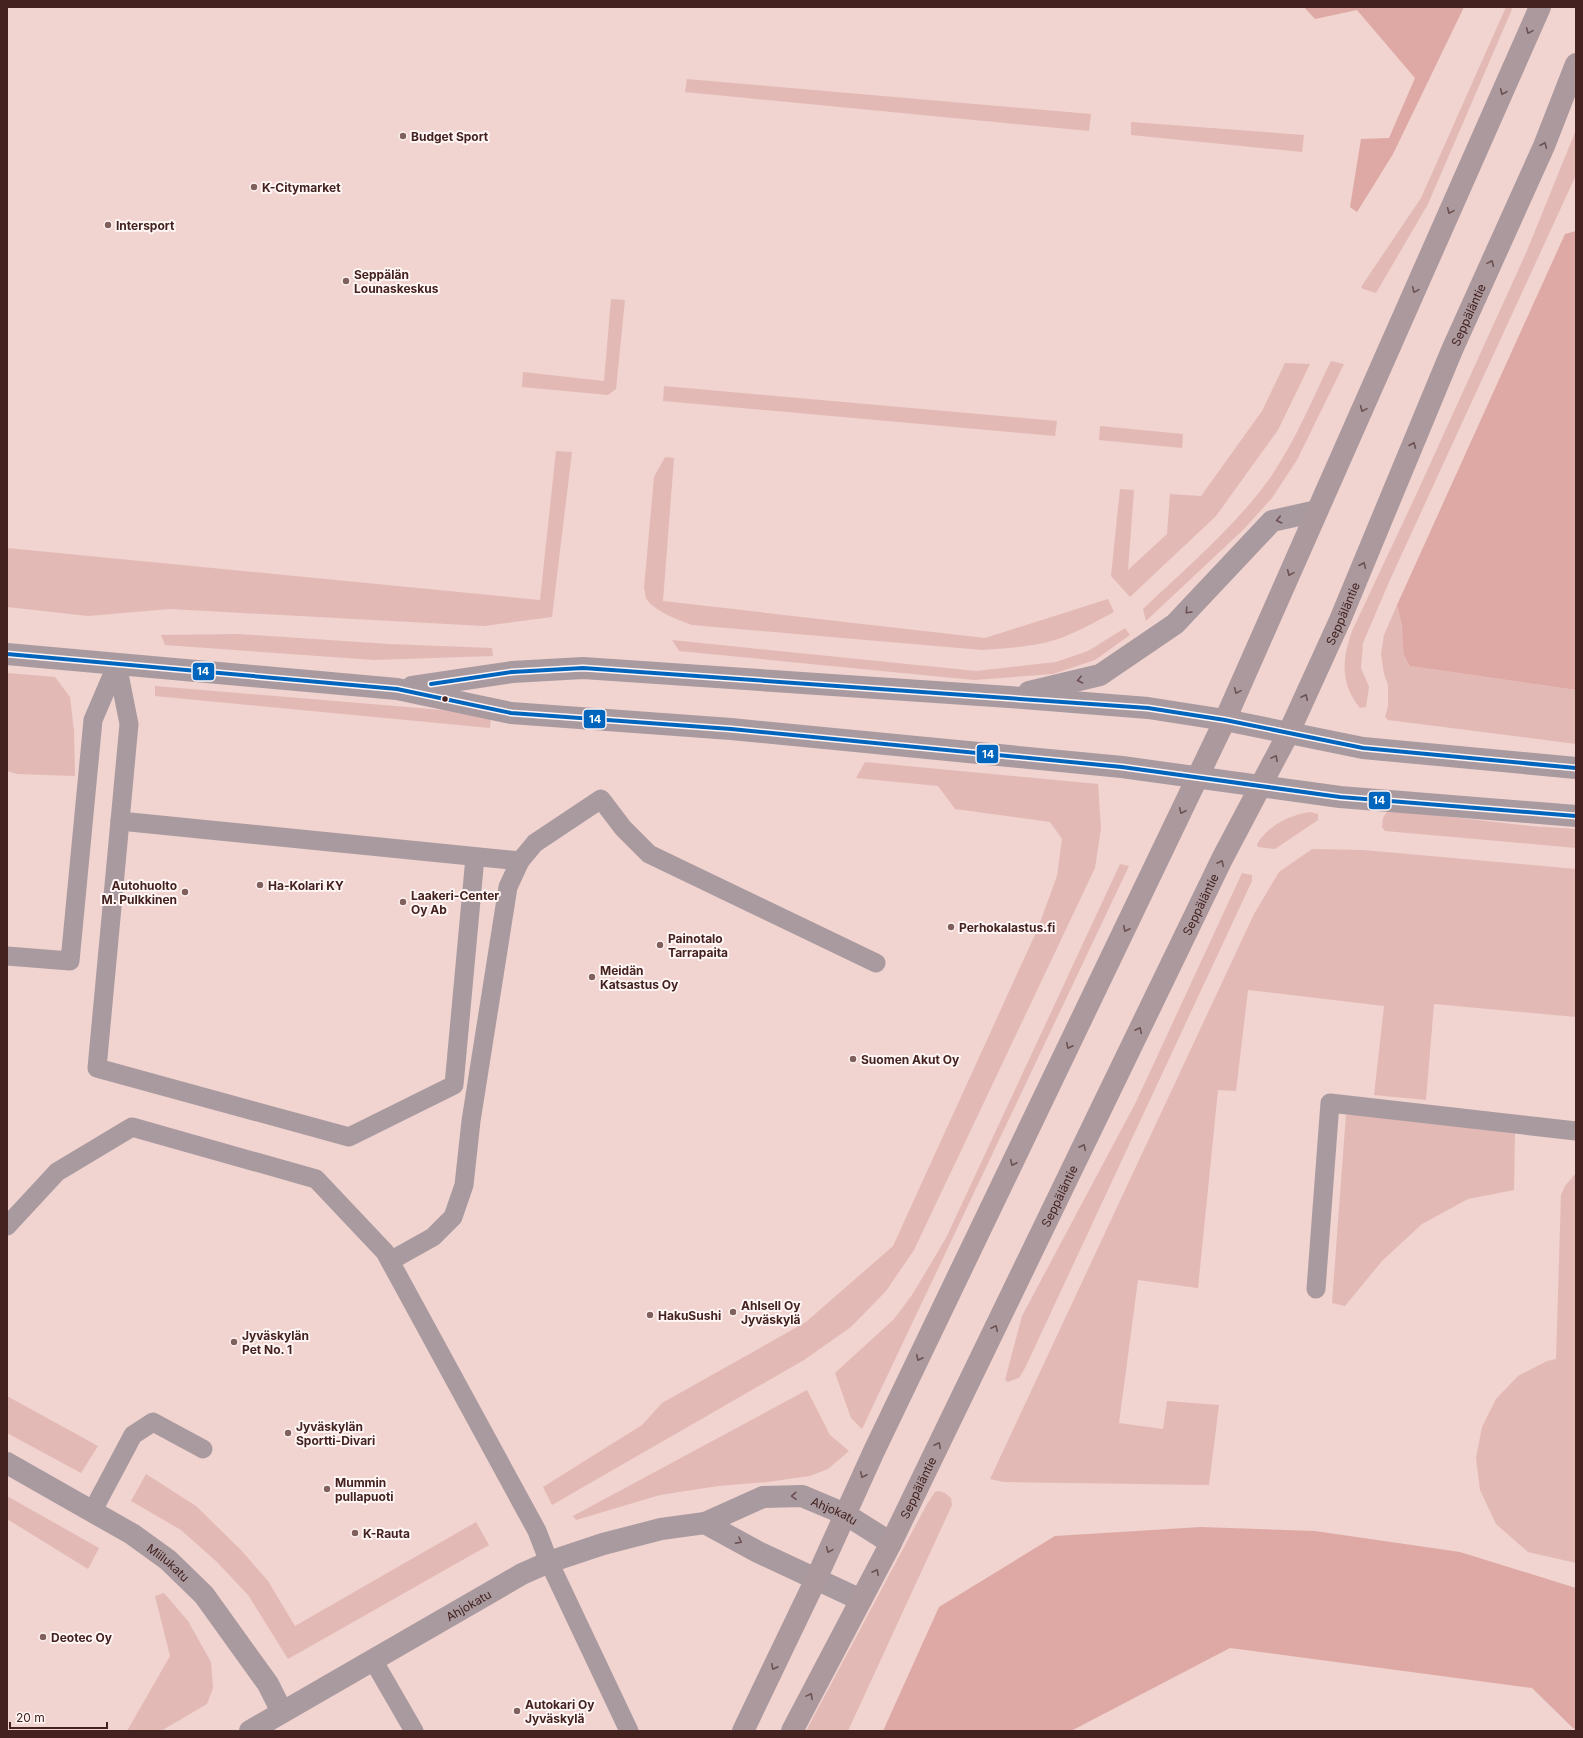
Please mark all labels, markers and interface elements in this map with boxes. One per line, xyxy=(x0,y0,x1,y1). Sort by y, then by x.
one-way arrow xyxy=(1526,27,1534,35)
one-way arrow xyxy=(1499,88,1507,95)
place label: Budget Sport xyxy=(411,129,489,144)
marker: Budget Sport xyxy=(398,131,408,141)
one-way arrow xyxy=(1539,141,1547,149)
place label: K-Citymarket xyxy=(262,180,341,195)
marker: K-Citymarket xyxy=(249,182,259,192)
one-way arrow xyxy=(1447,206,1455,214)
place label: Intersport xyxy=(116,218,175,233)
marker: Intersport xyxy=(103,220,113,230)
one-way arrow xyxy=(1486,260,1494,268)
place label: Seppälän Lounaskeskus xyxy=(354,267,439,296)
marker: Seppälän Lounaskeskus xyxy=(341,276,351,286)
street label: Seppäläntie xyxy=(1447,281,1488,348)
one-way arrow xyxy=(1412,285,1420,293)
one-way arrow xyxy=(1359,405,1367,412)
one-way arrow xyxy=(1408,441,1416,448)
one-way arrow xyxy=(1276,515,1282,523)
one-way arrow xyxy=(1358,561,1366,569)
one-way arrow xyxy=(1287,568,1295,576)
street label: Seppäläntie xyxy=(1322,580,1362,647)
one-way arrow xyxy=(1185,606,1193,614)
line badge: 14 xyxy=(192,662,215,681)
text: 14 xyxy=(197,664,209,678)
one-way arrow xyxy=(1077,676,1083,684)
one-way arrow xyxy=(1234,687,1242,695)
one-way arrow xyxy=(1300,693,1308,701)
unlabelled marker xyxy=(440,694,450,704)
line badge: 14 xyxy=(583,709,606,729)
text: 14 xyxy=(589,712,601,726)
line badge: 14 xyxy=(976,744,999,764)
text: 14 xyxy=(982,747,994,761)
one-way arrow xyxy=(1270,755,1278,763)
line badge: 14 xyxy=(1368,791,1391,810)
text: 14 xyxy=(1373,793,1385,807)
one-way arrow xyxy=(1179,807,1187,815)
one-way arrow xyxy=(1216,860,1224,867)
street label: Seppäläntie xyxy=(1179,871,1221,938)
place label: Autohuolto M. Pulkkinen xyxy=(102,878,177,907)
place label: Ha-Kolari KY xyxy=(268,878,344,893)
marker: Ha-Kolari KY xyxy=(255,880,265,890)
marker: Autohuolto M. Pulkkinen xyxy=(180,887,190,897)
place label: Laakeri-Center Oy Ab xyxy=(411,888,499,917)
marker: Laakeri-Center Oy Ab xyxy=(398,897,408,907)
place label: Perhokalastus.fi xyxy=(959,920,1055,935)
marker: Perhokalastus.fi xyxy=(946,922,956,932)
one-way arrow xyxy=(1123,924,1131,932)
place label: Painotalo Tarrapaita xyxy=(668,931,728,960)
marker: Painotalo Tarrapaita xyxy=(655,940,665,950)
place label: Meidän Katsastus Oy xyxy=(600,963,679,992)
marker: Meidän Katsastus Oy xyxy=(587,972,597,982)
one-way arrow xyxy=(1134,1027,1142,1034)
one-way arrow xyxy=(1066,1041,1074,1049)
place label: Suomen Akut Oy xyxy=(861,1052,960,1067)
marker: Suomen Akut Oy xyxy=(848,1054,858,1064)
one-way arrow xyxy=(1078,1144,1085,1151)
one-way arrow xyxy=(1010,1159,1018,1166)
street label: Seppäläntie xyxy=(1038,1163,1080,1229)
place label: Ahlsell Oy Jyväskylä xyxy=(741,1298,801,1327)
marker: Ahlsell Oy Jyväskylä xyxy=(728,1307,738,1317)
place label: HakuSushi xyxy=(658,1308,721,1323)
marker: HakuSushi xyxy=(645,1310,655,1320)
one-way arrow xyxy=(990,1325,997,1332)
place label: Jyväskylän Pet No. 1 xyxy=(242,1328,309,1357)
marker: Jyväskylän Pet No. 1 xyxy=(229,1337,239,1347)
one-way arrow xyxy=(916,1353,924,1361)
place label: Jyväskylän Sportti-Divari xyxy=(296,1419,375,1448)
marker: Jyväskylän Sportti-Divari xyxy=(283,1428,293,1438)
one-way arrow xyxy=(933,1442,941,1449)
street label: Seppäläntie xyxy=(896,1454,939,1521)
one-way arrow xyxy=(860,1471,868,1478)
place label: Mummin pullapuoti xyxy=(335,1475,394,1504)
marker: Mummin pullapuoti xyxy=(322,1484,332,1494)
one-way arrow xyxy=(791,1492,797,1500)
street label: Ahjokatu xyxy=(809,1493,861,1528)
place label: K-Rauta xyxy=(363,1526,410,1541)
marker: K-Rauta xyxy=(350,1528,360,1538)
one-way arrow xyxy=(735,1537,742,1544)
street label: Miilukatu xyxy=(144,1540,193,1584)
one-way arrow xyxy=(826,1545,834,1553)
one-way arrow xyxy=(871,1569,879,1576)
street label: Ahjokatu xyxy=(443,1586,494,1624)
place label: Deotec Oy xyxy=(51,1630,113,1645)
marker: Deotec Oy xyxy=(38,1632,48,1642)
one-way arrow xyxy=(771,1663,779,1670)
one-way arrow xyxy=(806,1693,813,1701)
place label: Autokari Oy Jyväskylä xyxy=(525,1697,595,1726)
scale bar xyxy=(10,1704,107,1730)
marker: Autokari Oy Jyväskylä xyxy=(512,1706,522,1716)
text: 20 m xyxy=(16,1710,45,1725)

